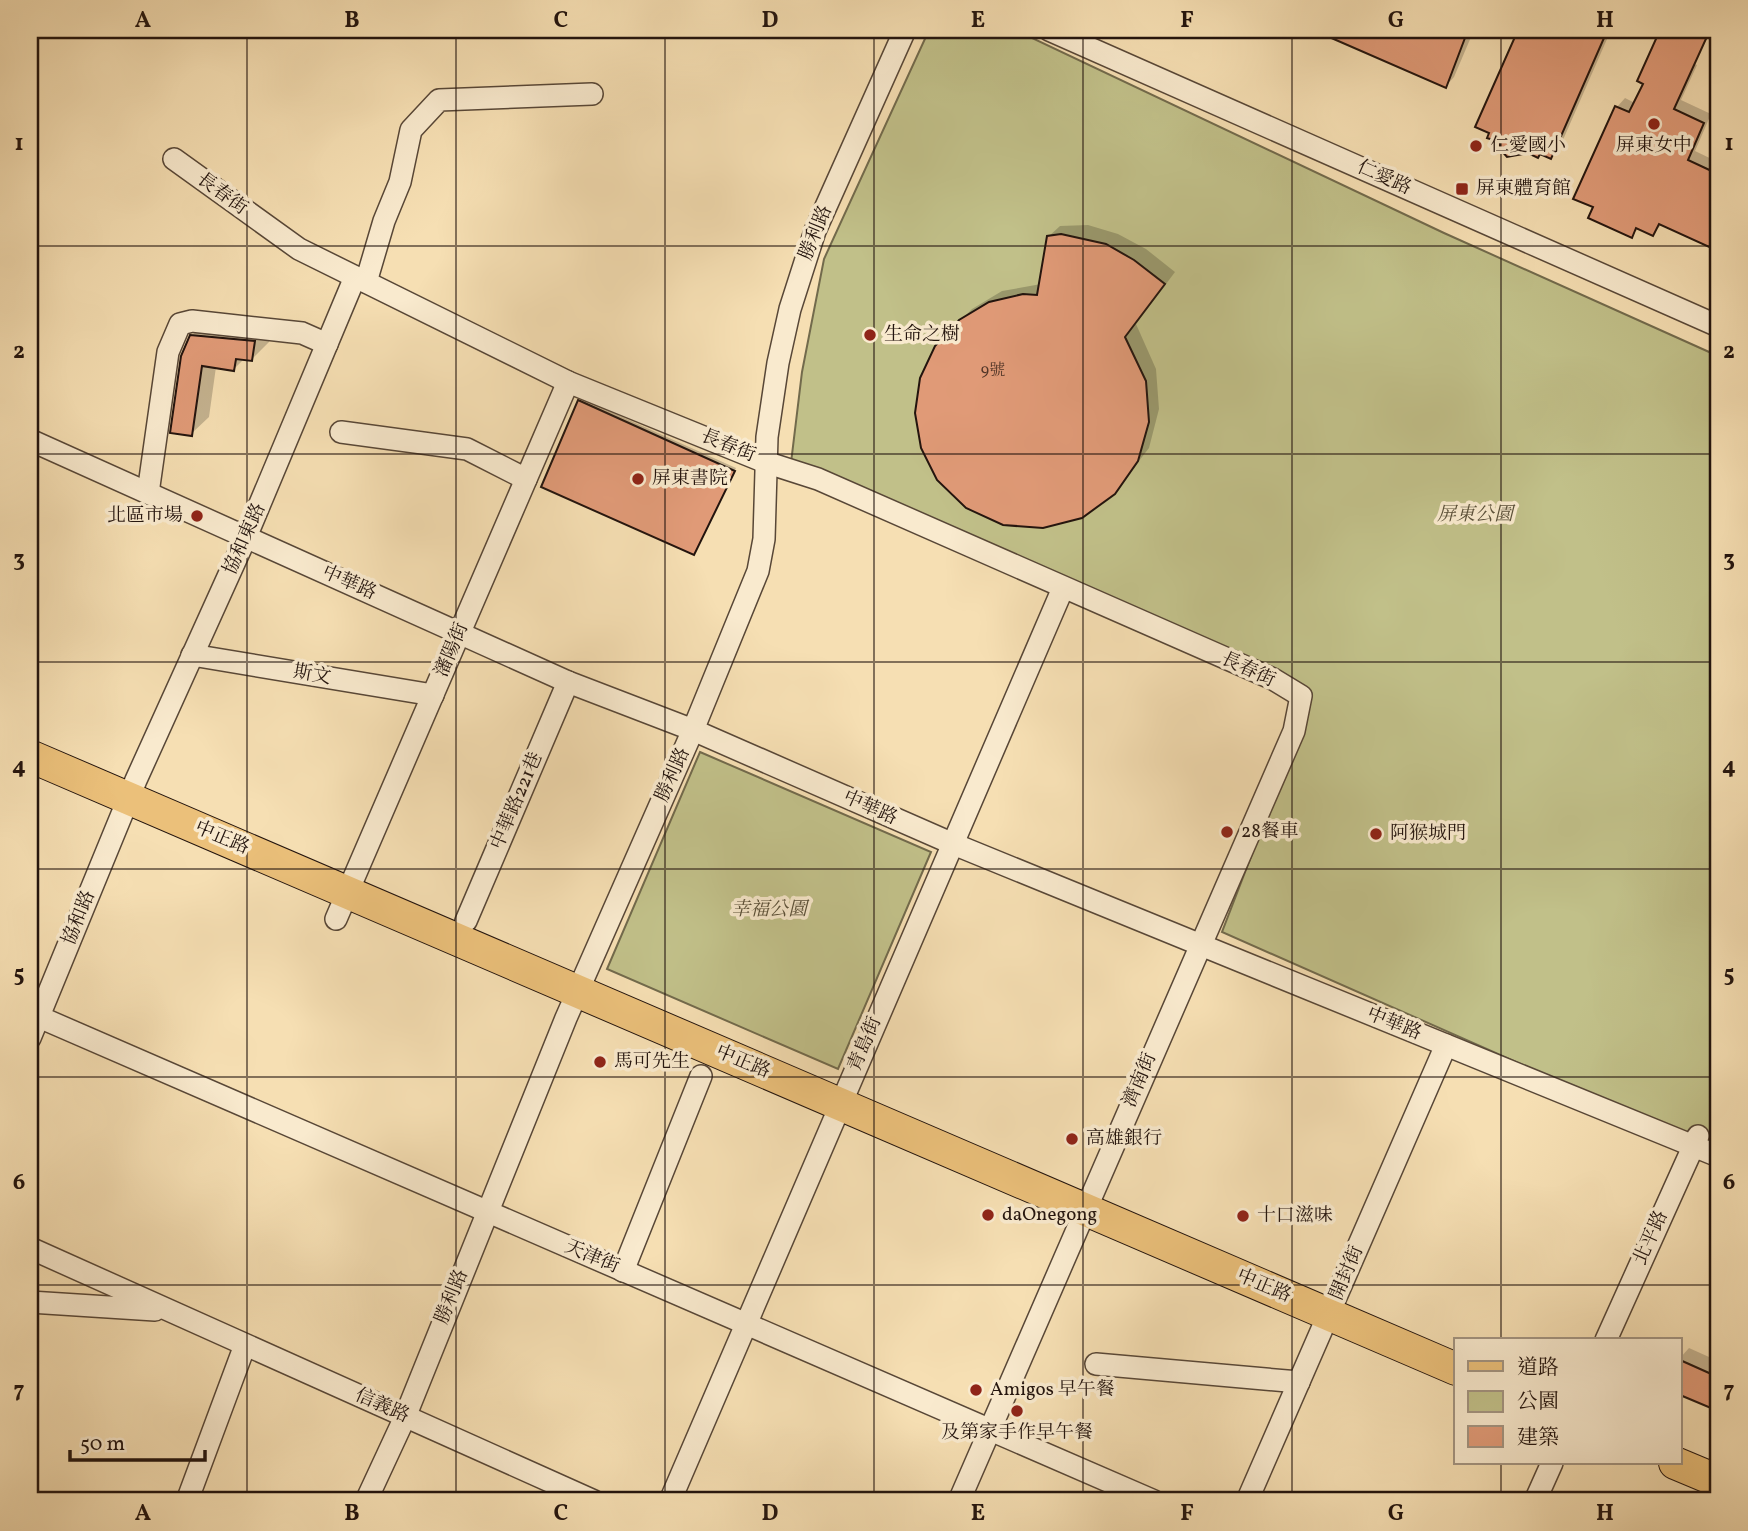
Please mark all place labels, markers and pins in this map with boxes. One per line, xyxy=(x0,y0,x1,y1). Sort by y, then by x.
marker: 屏東女中 xyxy=(1646,116,1662,132)
place label: 仁愛國小 xyxy=(1490,133,1566,159)
place label: 屏東女中 xyxy=(1616,133,1692,159)
marker: 仁愛國小 xyxy=(1468,138,1484,154)
place label: 屏東體育館 xyxy=(1476,176,1571,202)
marker: 屏東體育館 xyxy=(1454,181,1470,197)
place label: 生命之樹 xyxy=(884,322,960,348)
marker: 生命之樹 xyxy=(862,327,878,343)
place label: 屏東書院 xyxy=(652,466,728,492)
marker: 屏東書院 xyxy=(630,471,646,487)
place label: 北區市場 xyxy=(107,503,183,529)
marker: 北區市場 xyxy=(189,508,205,524)
place label: 28餐車 xyxy=(1241,819,1299,845)
place label: 阿猴城門 xyxy=(1390,821,1466,847)
marker: 28餐車 xyxy=(1219,824,1235,840)
marker: 阿猴城門 xyxy=(1368,826,1384,842)
place label: 馬可先生 xyxy=(614,1049,690,1075)
marker: 馬可先生 xyxy=(592,1054,608,1070)
place label: 高雄銀行 xyxy=(1086,1126,1162,1152)
marker: 高雄銀行 xyxy=(1064,1131,1080,1147)
place label: daOnegong xyxy=(1002,1202,1097,1228)
place label: 十口滋味 xyxy=(1257,1203,1333,1229)
marker: daOnegong xyxy=(980,1207,996,1223)
marker: 十口滋味 xyxy=(1235,1208,1251,1224)
place label: Amigos 早午餐 xyxy=(990,1377,1115,1403)
marker: Amigos 早午餐 xyxy=(968,1382,984,1398)
marker: 及第家手作早午餐 xyxy=(1009,1403,1025,1419)
place label: 及第家手作早午餐 xyxy=(941,1420,1093,1446)

